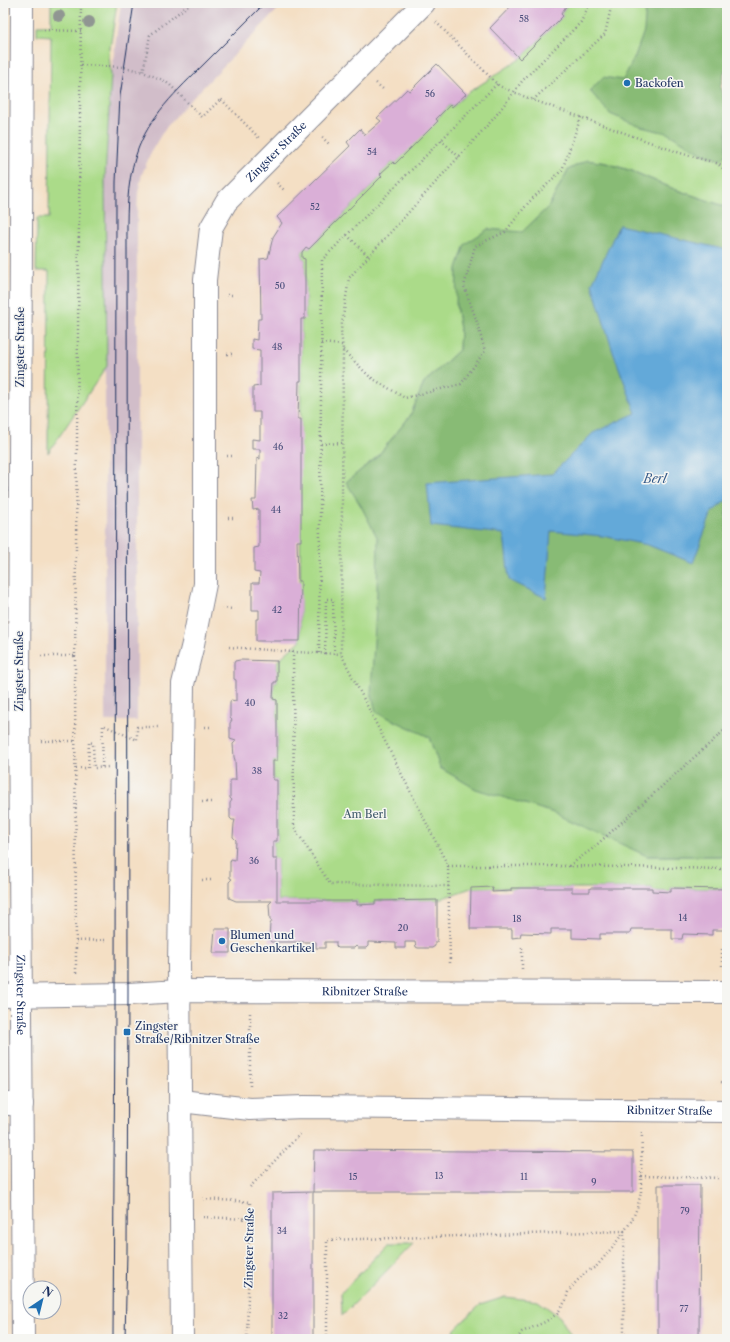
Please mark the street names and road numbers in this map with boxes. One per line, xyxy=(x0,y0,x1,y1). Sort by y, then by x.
street label: Zingster Straße xyxy=(243,118,310,185)
street label: Zingster Straße xyxy=(13,307,27,387)
street label: Zingster Straße xyxy=(12,631,26,711)
street label: Zingster Straße xyxy=(14,955,28,1035)
street label: Ribnitzer Straße xyxy=(322,984,408,998)
street label: Ribnitzer Straße xyxy=(626,1103,713,1118)
street label: Zingster Straße xyxy=(241,1208,257,1288)

